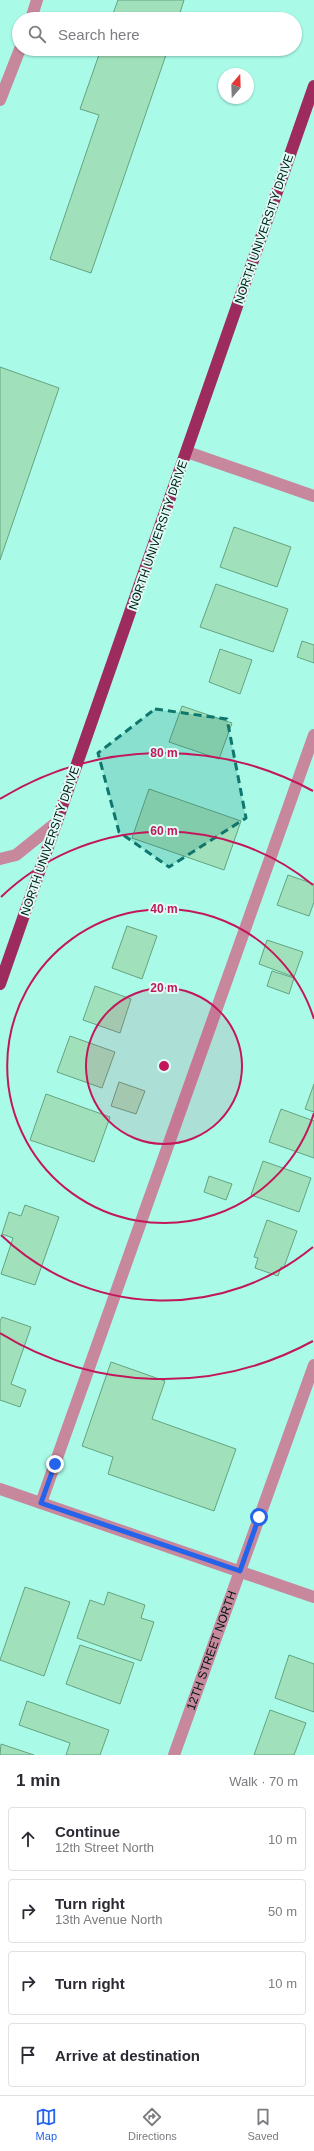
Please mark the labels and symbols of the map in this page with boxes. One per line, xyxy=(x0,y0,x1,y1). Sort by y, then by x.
north arrow xyxy=(218,68,254,104)
street label: NORTH UNIVERSITY DRIVE xyxy=(232,152,296,306)
street label: NORTH UNIVERSITY DRIVE xyxy=(126,458,190,612)
text: 80 m xyxy=(150,746,178,760)
street label: NORTH UNIVERSITY DRIVE xyxy=(18,764,82,918)
text: 60 m xyxy=(150,824,178,838)
text: 40 m xyxy=(150,902,178,916)
text: 20 m xyxy=(150,981,178,995)
centre of rings xyxy=(157,1059,171,1073)
route end xyxy=(46,1455,64,1473)
route start xyxy=(250,1508,268,1526)
street label: 12TH STREET NORTH xyxy=(184,1589,239,1712)

